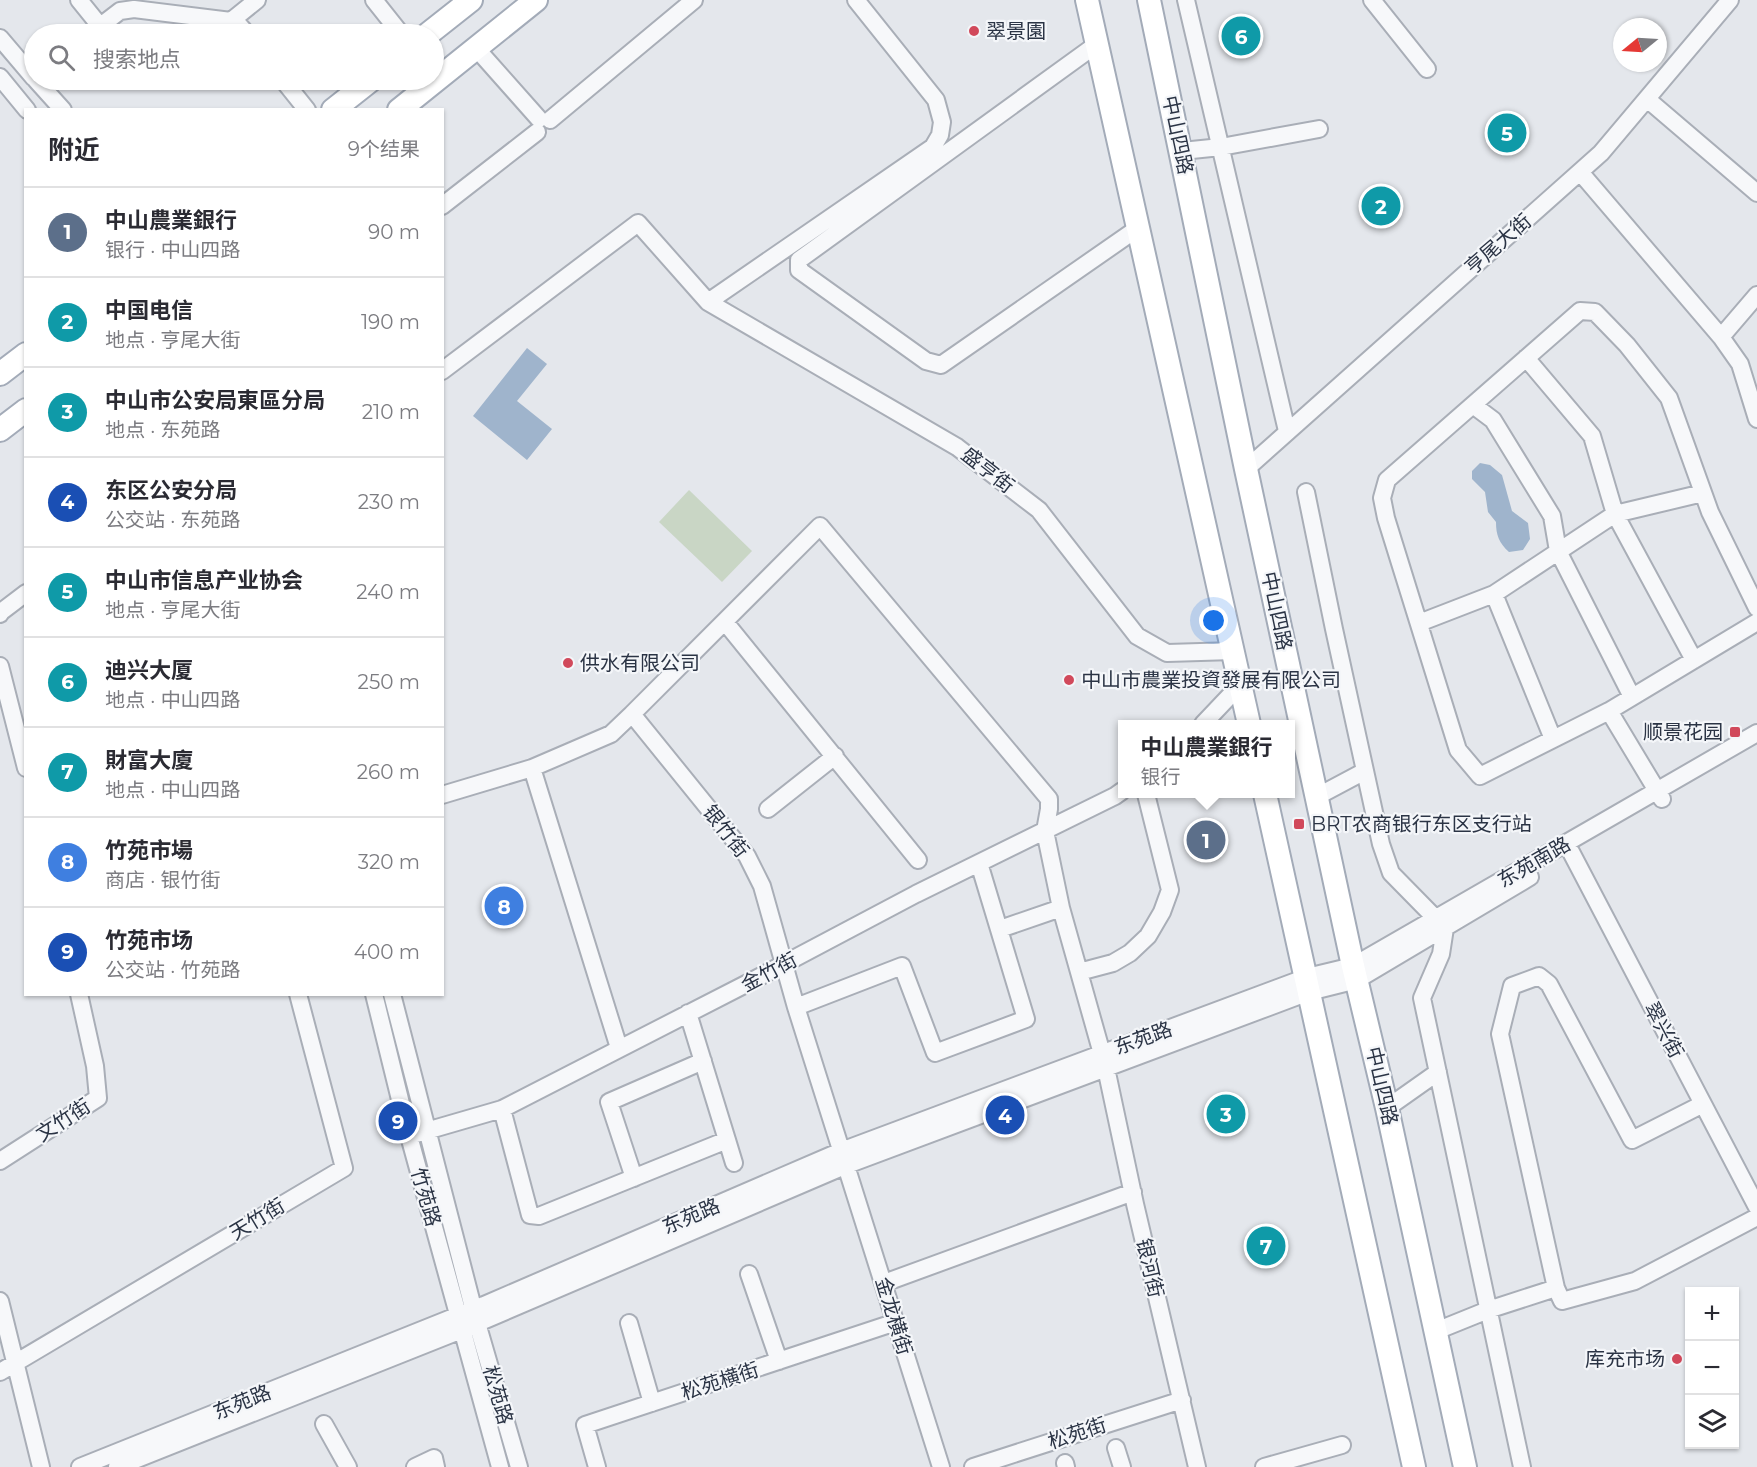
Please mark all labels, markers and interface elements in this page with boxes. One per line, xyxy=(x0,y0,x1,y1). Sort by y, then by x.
pin: 6 xyxy=(1222,14,1260,58)
north arrow xyxy=(1613,18,1667,72)
place label: 翠景園 xyxy=(986,19,1046,43)
search box xyxy=(24,24,444,90)
marker: 翠景園 xyxy=(967,24,981,38)
icon: search xyxy=(45,41,78,74)
text: 搜索地点 xyxy=(93,46,181,73)
street label: 中山四路 xyxy=(1158,93,1198,177)
pin: 5 xyxy=(1488,110,1526,156)
text: 附近 xyxy=(48,134,100,166)
text: 9个结果 xyxy=(348,137,420,161)
pin: 2 xyxy=(1362,184,1400,228)
text: 中山農業銀行 xyxy=(105,207,237,234)
street label: 亨尾大街 xyxy=(1460,209,1536,279)
text: 1 xyxy=(64,220,71,244)
text: 90 m xyxy=(368,220,420,244)
text: 银行 · 中山四路 xyxy=(105,238,241,262)
text: 中国电信 xyxy=(105,297,193,324)
text: 2 xyxy=(62,310,73,334)
text: 190 m xyxy=(361,310,420,334)
text: 地点 · 亨尾大街 xyxy=(105,328,241,352)
text: 中山市公安局東區分局 xyxy=(105,387,325,414)
text: 3 xyxy=(62,400,73,424)
text: 210 m xyxy=(362,400,420,424)
text: 地点 · 东苑路 xyxy=(105,418,221,442)
street label: 盛亨街 xyxy=(957,442,1019,498)
text: 东区公安分局 xyxy=(105,477,237,504)
text: 4 xyxy=(61,490,74,514)
text: 230 m xyxy=(358,490,420,514)
text: 公交站 · 东苑路 xyxy=(105,508,241,532)
text: 中山市信息产业协会 xyxy=(105,567,303,594)
street label: 中山四路 xyxy=(1257,569,1297,653)
text: 5 xyxy=(62,580,73,604)
text: 240 m xyxy=(356,580,420,604)
text: 地点 · 亨尾大街 xyxy=(105,598,241,622)
your location xyxy=(1199,606,1228,635)
place label: 供水有限公司 xyxy=(580,651,700,675)
marker: 供水有限公司 xyxy=(561,656,575,670)
text: 迪兴大厦 xyxy=(105,657,193,684)
place label: 中山市農業投資發展有限公司 xyxy=(1081,668,1341,692)
text: 6 xyxy=(61,670,74,694)
text: 250 m xyxy=(358,670,420,694)
marker: 中山市農業投資發展有限公司 xyxy=(1062,673,1076,687)
text: 地点 · 中山四路 xyxy=(105,688,241,712)
popup xyxy=(1118,720,1295,798)
place label: 顺景花园 xyxy=(1643,720,1723,744)
marker: 顺景花园 xyxy=(1728,725,1742,739)
text: 中山農業銀行 xyxy=(1140,734,1273,761)
text: 財富大廈 xyxy=(105,747,193,774)
text: 7 xyxy=(61,760,74,784)
text: 260 m xyxy=(357,760,420,784)
text: 银行 xyxy=(1140,765,1180,789)
text: 地点 · 中山四路 xyxy=(105,778,241,802)
street label: 银竹街 xyxy=(698,800,754,862)
place label: BRT农商银行东区支行站 xyxy=(1311,812,1532,836)
marker: BRT农商银行东区支行站 xyxy=(1292,817,1306,831)
pin: 1 xyxy=(1186,818,1226,862)
street label: 东苑南路 xyxy=(1493,832,1575,892)
text: 竹苑市場 xyxy=(105,837,193,864)
text: 8 xyxy=(61,850,74,874)
text: 320 m xyxy=(358,850,420,874)
text: 商店 · 银竹街 xyxy=(105,868,221,892)
pin: 8 xyxy=(484,884,524,928)
text: 竹苑市场 xyxy=(105,927,193,954)
text: 9 xyxy=(61,940,74,964)
text: 400 m xyxy=(354,940,420,964)
street label: 金竹街 xyxy=(737,947,801,997)
text: 公交站 · 竹苑路 xyxy=(105,958,241,982)
street label: 翠兴街 xyxy=(1639,998,1689,1062)
street label: 东苑路 xyxy=(1111,1016,1175,1060)
street label: 中山四路 xyxy=(1361,1044,1403,1128)
pin: 4 xyxy=(986,1092,1024,1138)
pin: 3 xyxy=(1206,1092,1246,1136)
street label: 文竹街 xyxy=(31,1094,95,1146)
pin: 9 xyxy=(378,1098,418,1144)
street label: 竹苑路 xyxy=(406,1165,446,1229)
street label: 天竹街 xyxy=(225,1193,289,1245)
street label: 东苑路 xyxy=(659,1193,723,1239)
pin: 7 xyxy=(1246,1224,1286,1268)
street label: 银河街 xyxy=(1132,1236,1168,1300)
street label: 金龙横街 xyxy=(871,1274,917,1358)
map controls xyxy=(1685,1287,1739,1449)
button: + xyxy=(1685,1287,1739,1341)
button: − xyxy=(1685,1341,1739,1395)
place label: 库充市场 xyxy=(1585,1347,1665,1371)
marker: 库充市场 xyxy=(1670,1352,1684,1366)
street label: 松苑横街 xyxy=(678,1357,762,1405)
street label: 松苑路 xyxy=(478,1363,518,1427)
street label: 东苑路 xyxy=(210,1380,274,1424)
button: layers xyxy=(1685,1395,1739,1449)
street label: 松苑街 xyxy=(1045,1412,1109,1454)

